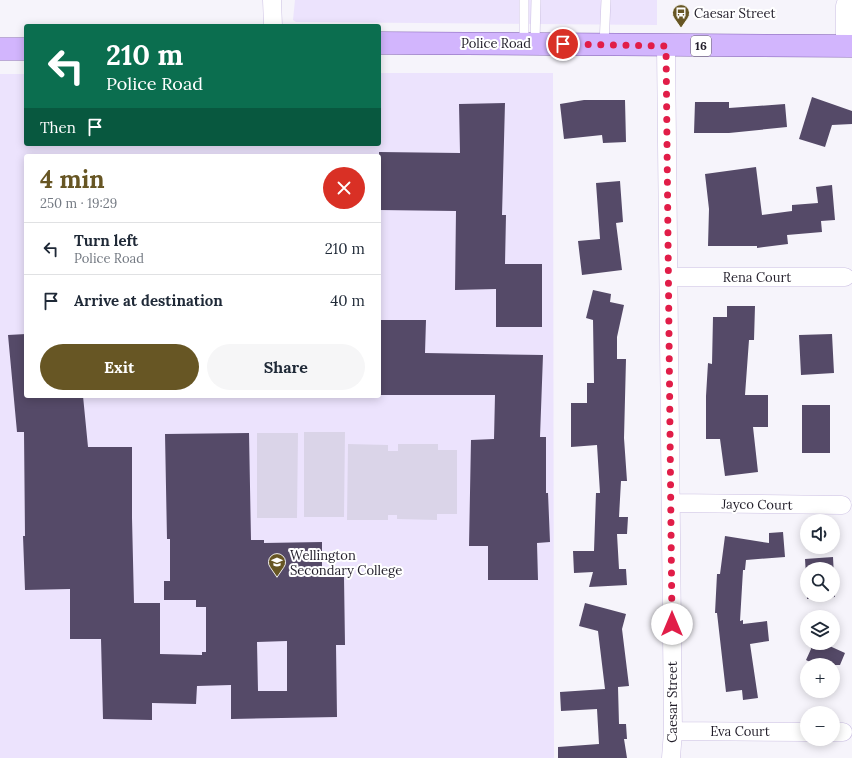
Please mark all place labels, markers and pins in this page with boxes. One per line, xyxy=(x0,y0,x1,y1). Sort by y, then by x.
bus stop icon: Caesar Street xyxy=(671,3,691,28)
place label: Caesar Street xyxy=(694,5,775,22)
pin xyxy=(546,27,580,61)
place label: Wellington Secondary College xyxy=(290,547,402,579)
school or university icon: Wellington Secondary College xyxy=(267,552,287,577)

